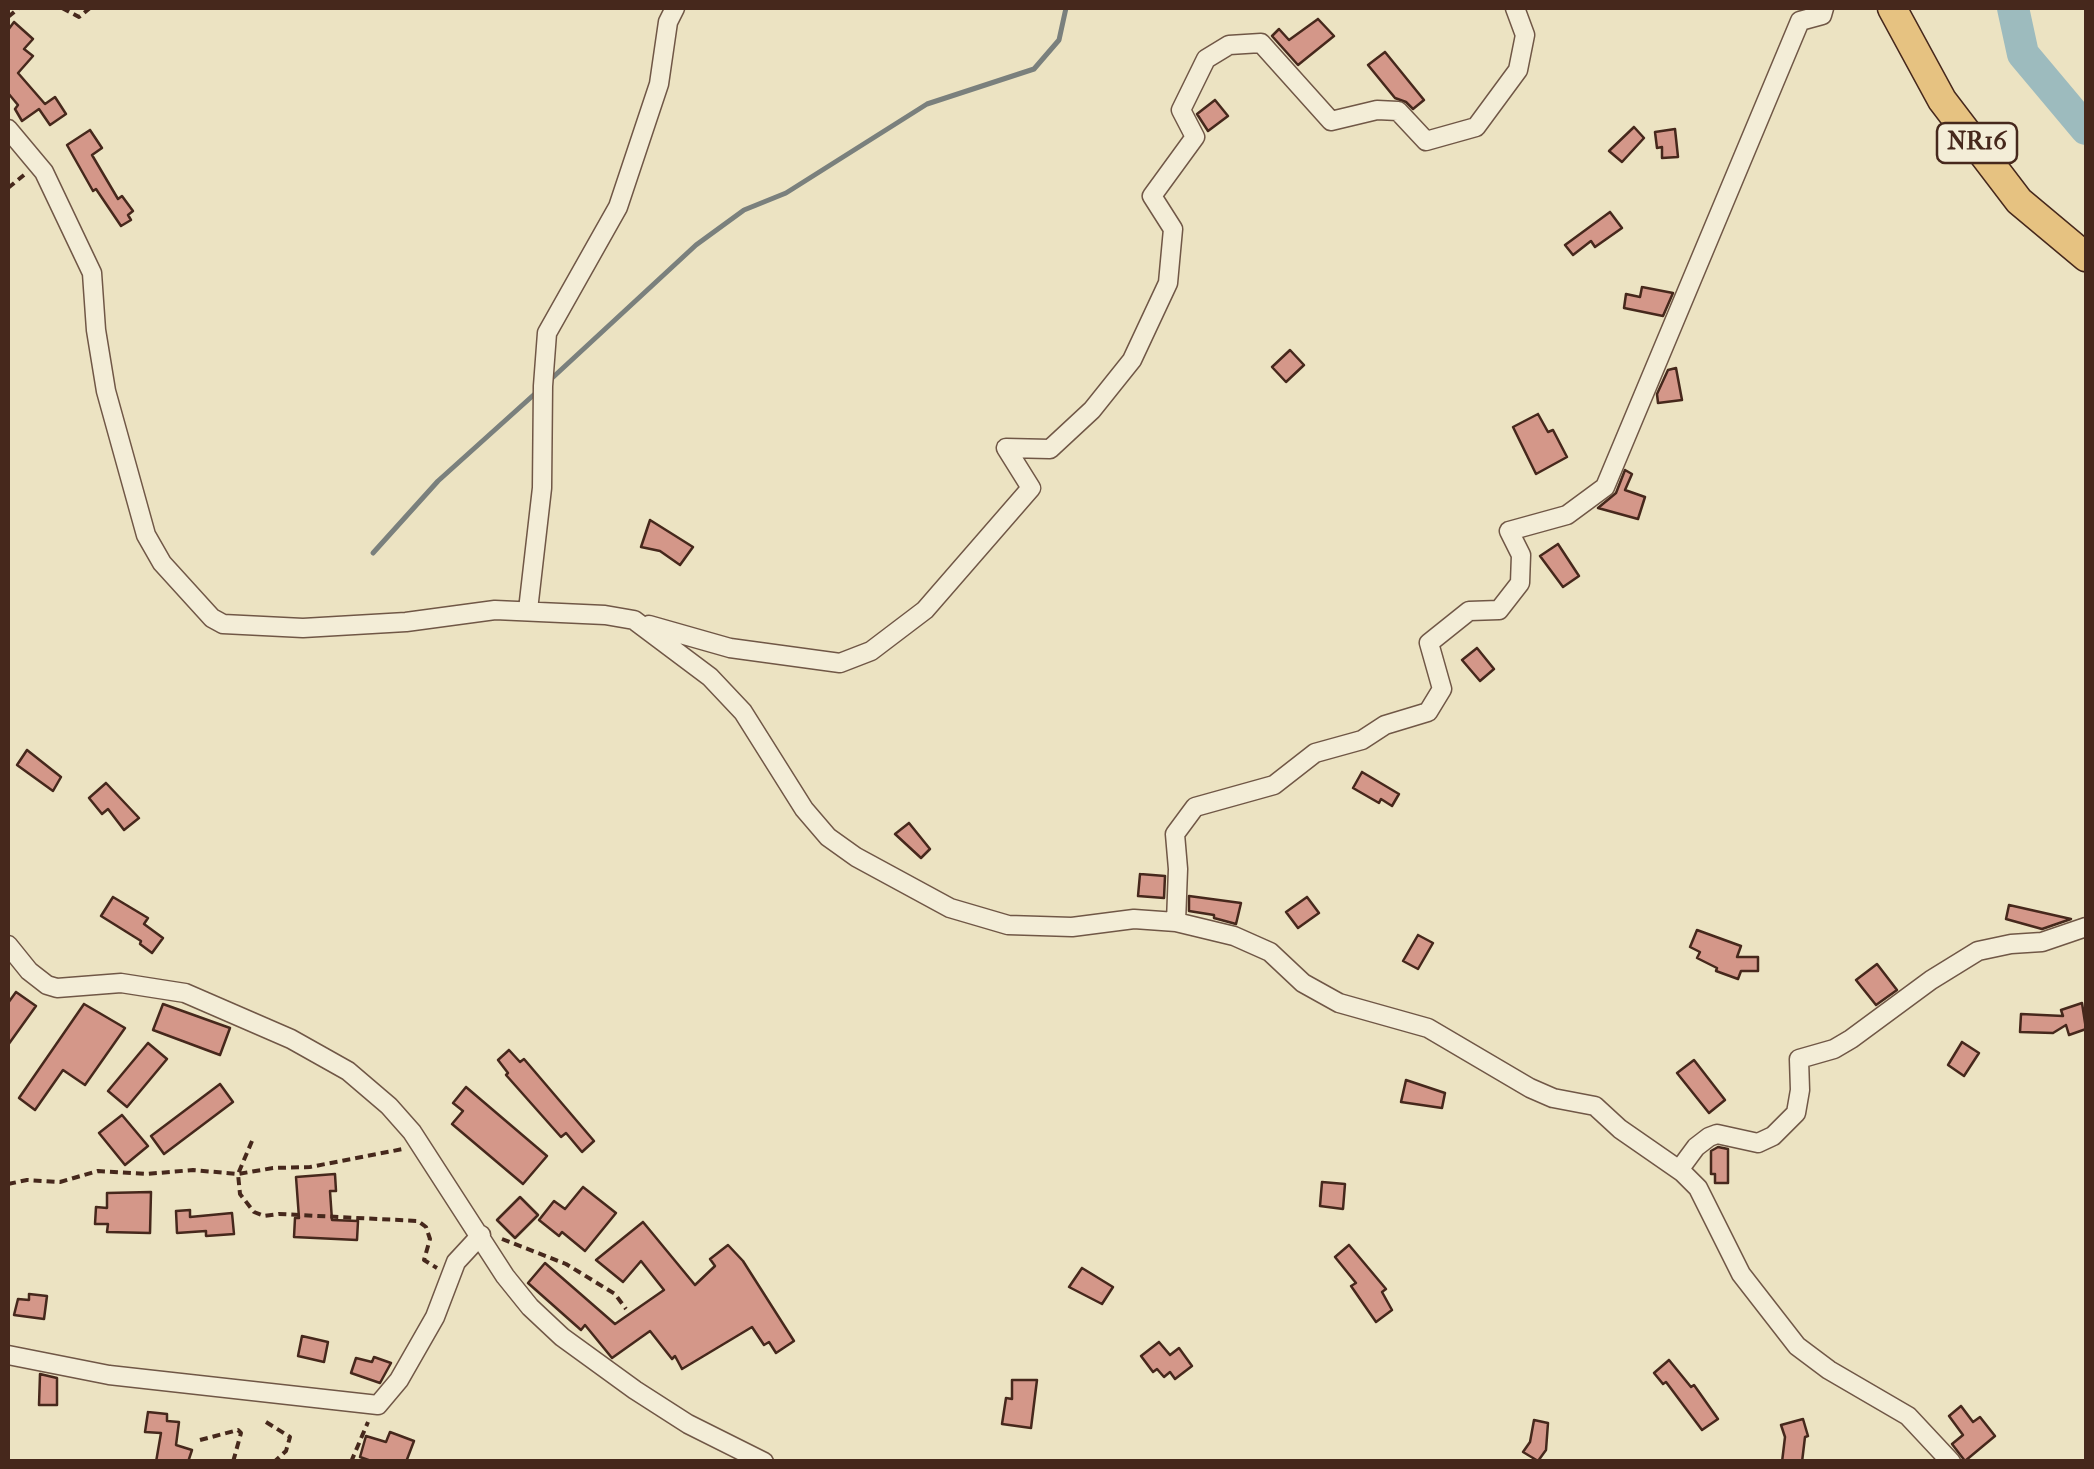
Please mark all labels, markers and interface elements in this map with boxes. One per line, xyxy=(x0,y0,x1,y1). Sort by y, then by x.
road number: NR16 xyxy=(1937,123,2017,163)

